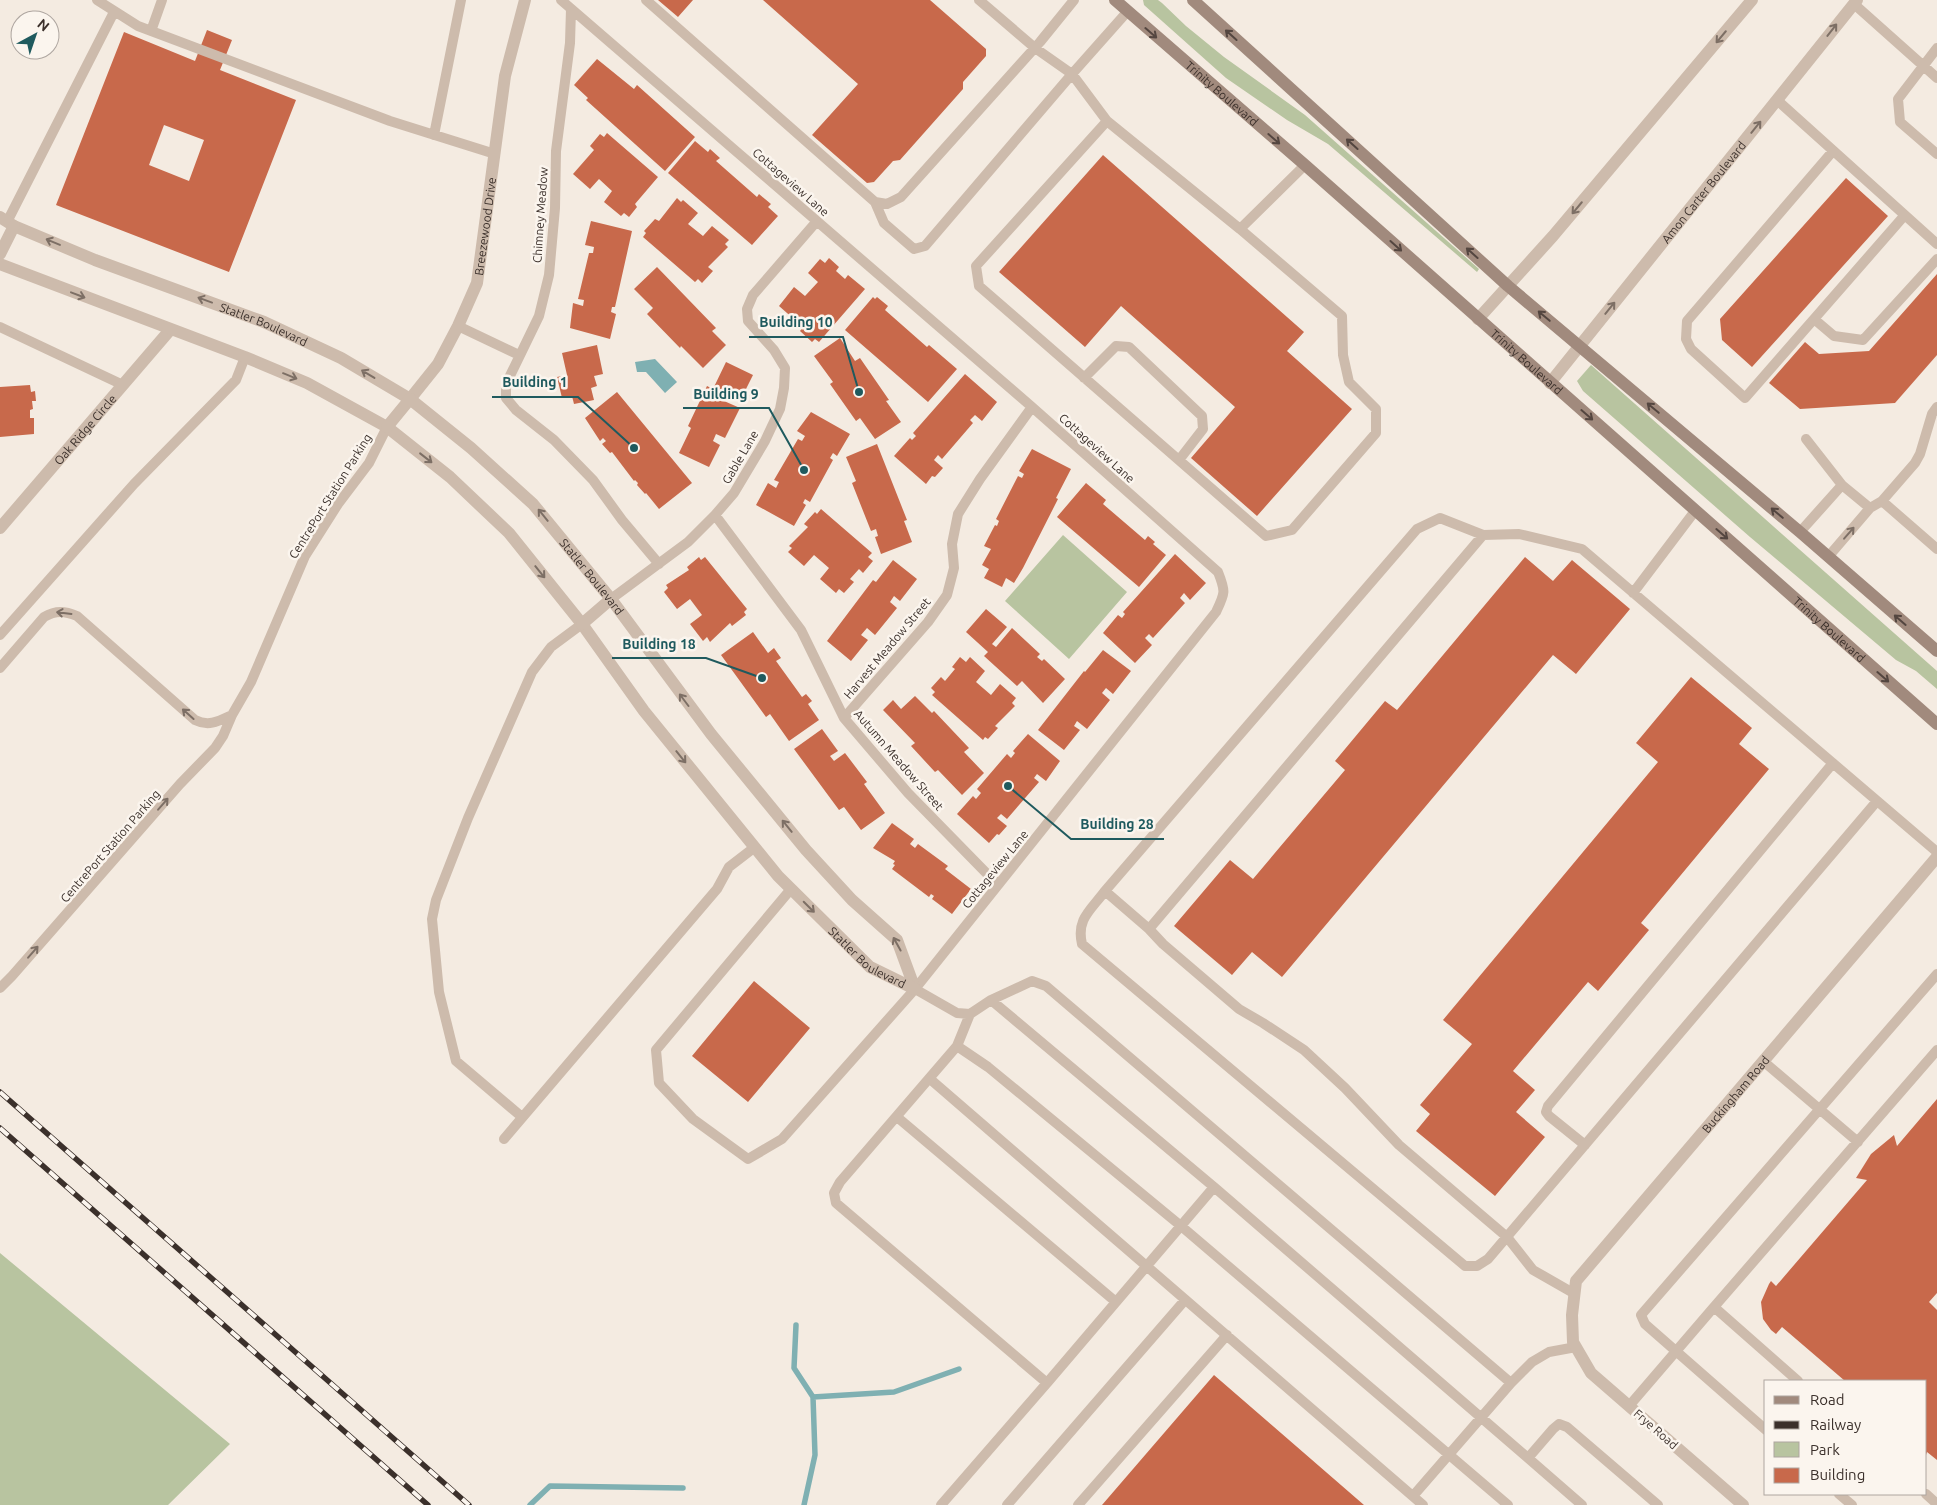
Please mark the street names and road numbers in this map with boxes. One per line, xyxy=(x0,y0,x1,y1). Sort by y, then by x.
street label: Trinity Boulevard xyxy=(1183,58,1261,128)
street label: Amon Carter Boulevard xyxy=(1659,138,1748,245)
street label: Cottageview Lane xyxy=(750,145,832,219)
street label: Chimney Meadow xyxy=(530,166,550,263)
street label: Breezewood Drive xyxy=(472,176,498,276)
street label: Statler Boulevard xyxy=(218,300,310,348)
street label: Trinity Boulevard xyxy=(1488,326,1566,397)
street label: Oak Ridge Circle xyxy=(51,392,118,467)
street label: Cottageview Lane xyxy=(1057,411,1137,485)
street label: Gable Lane xyxy=(720,428,760,486)
street label: CentrePort Station Parking xyxy=(286,431,374,561)
street label: Statler Boulevard xyxy=(557,536,627,617)
street label: Trinity Boulevard xyxy=(1791,594,1868,664)
street label: Harvest Meadow Street xyxy=(841,595,933,701)
street label: Autumn Meadow Street xyxy=(852,707,946,813)
street label: CentrePort Station Parking xyxy=(58,787,162,905)
street label: Cottageview Lane xyxy=(960,827,1030,911)
street label: Statler Boulevard xyxy=(826,924,908,990)
street label: Buckingham Road xyxy=(1699,1053,1771,1135)
street label: Frye Road xyxy=(1631,1406,1681,1452)

